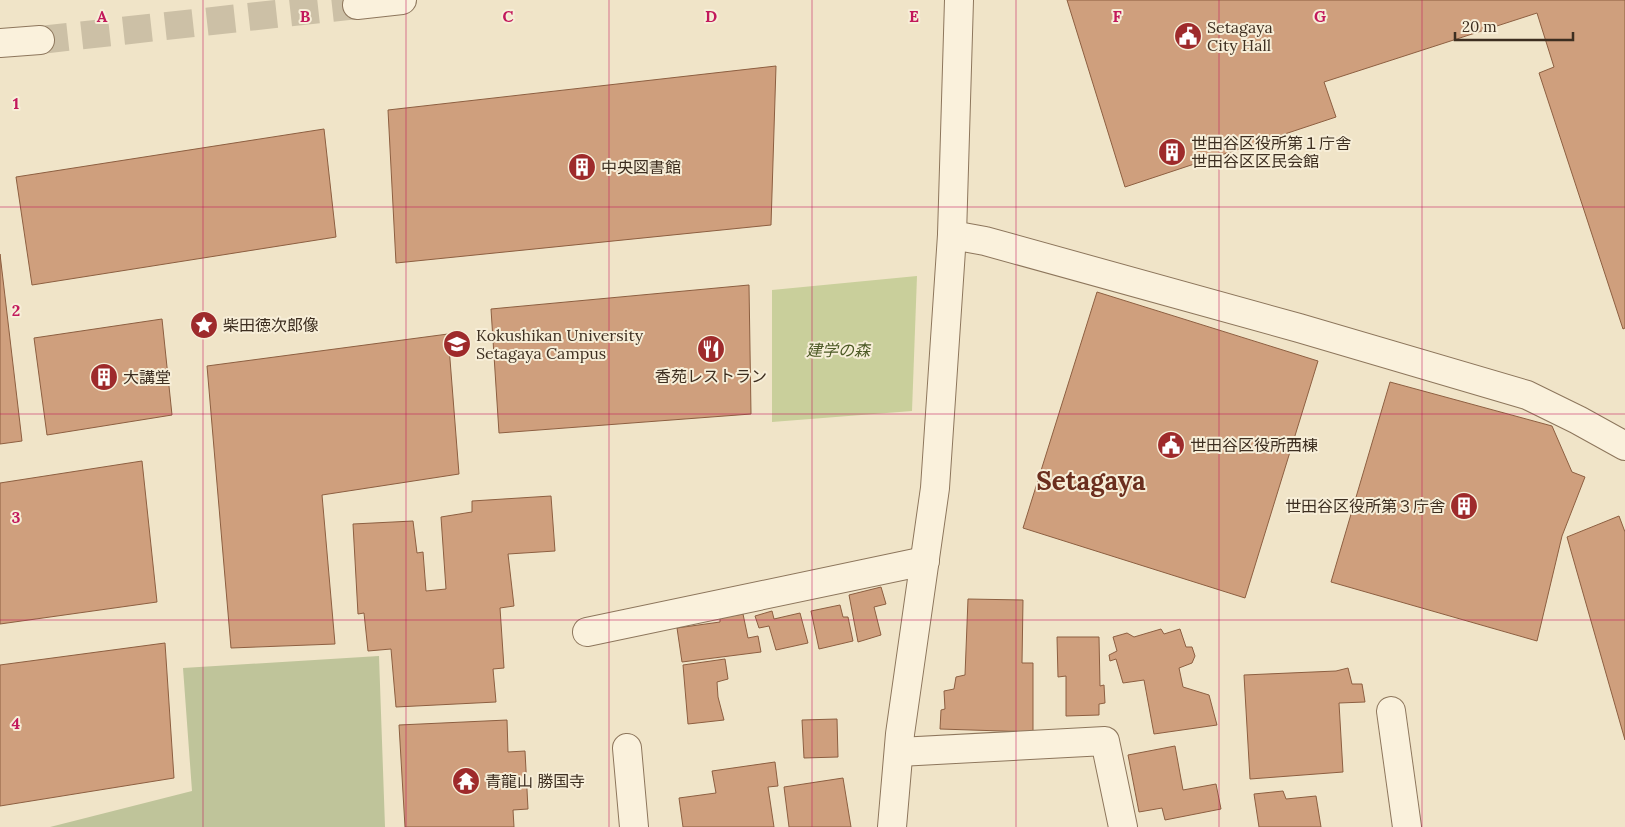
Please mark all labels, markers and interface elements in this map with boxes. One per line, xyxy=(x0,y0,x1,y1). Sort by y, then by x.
text: A xyxy=(97,6,108,26)
text: B xyxy=(300,6,311,26)
text: C xyxy=(502,6,514,26)
text: D xyxy=(705,6,717,26)
text: E xyxy=(909,6,919,26)
text: F xyxy=(1112,6,1122,26)
text: G xyxy=(1314,6,1326,26)
scale bar xyxy=(1455,10,1572,42)
place label: Setagaya City Hall xyxy=(1207,17,1273,55)
text: 20 m xyxy=(1462,17,1497,36)
public building icon: Setagaya City Hall xyxy=(1173,21,1203,51)
text: 1 xyxy=(13,93,19,113)
place label: 世田谷区役所第１庁舎 世田谷区区民会館 xyxy=(1191,133,1351,171)
building icon: 世田谷区役所第１庁舎 世田谷区区民会館 xyxy=(1157,137,1187,167)
building icon: 中央図書館 xyxy=(567,152,597,182)
place label: 中央図書館 xyxy=(601,157,681,177)
text: 2 xyxy=(12,300,20,320)
place icon: 柴田徳次郎像 xyxy=(189,310,219,340)
place label: 柴田徳次郎像 xyxy=(223,315,319,335)
place label: Kokushikan University Setagaya Campus xyxy=(476,325,644,363)
school or university icon: Kokushikan University Setagaya Campus xyxy=(442,329,472,359)
restaurant icon: 香苑レストラン xyxy=(696,334,726,364)
park label: 建学の森 xyxy=(806,340,872,360)
building icon: 大講堂 xyxy=(89,362,119,392)
place label: 香苑レストラン xyxy=(655,366,767,386)
place label: 大講堂 xyxy=(123,367,171,387)
public building icon: 世田谷区役所西棟 xyxy=(1156,430,1186,460)
place label: 世田谷区役所西棟 xyxy=(1190,435,1318,455)
district label: Setagaya xyxy=(1036,464,1146,497)
building icon: 世田谷区役所第３庁舎 xyxy=(1449,491,1479,521)
place label: 世田谷区役所第３庁舎 xyxy=(1285,496,1445,516)
text: 3 xyxy=(12,507,21,527)
text: 4 xyxy=(12,713,21,733)
temple icon: 青龍山 勝国寺 xyxy=(451,766,481,796)
place label: 青龍山 勝国寺 xyxy=(485,771,585,791)

